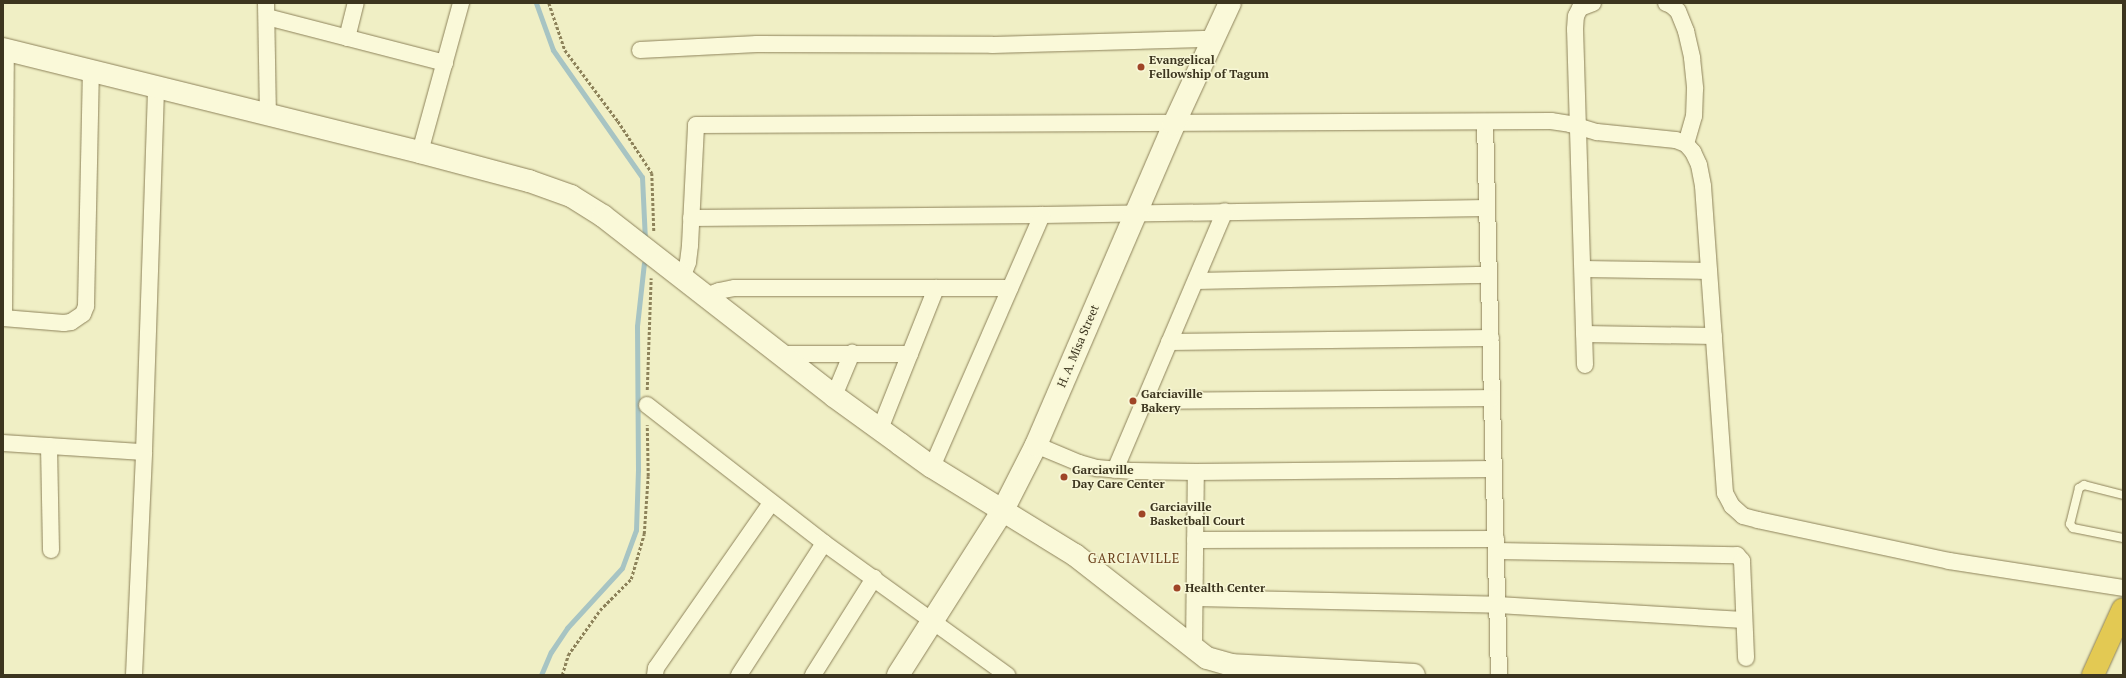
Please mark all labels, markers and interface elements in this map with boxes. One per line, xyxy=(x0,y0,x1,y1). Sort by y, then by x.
place label: Evangelical Fellowship of Tagum xyxy=(1149,53,1269,81)
marker: Evangelical Fellowship of Tagum xyxy=(1136,62,1146,72)
street label: H. A. Misa Street xyxy=(1054,302,1102,390)
place label: Garciaville Bakery xyxy=(1141,387,1203,415)
marker: Garciaville Bakery xyxy=(1128,396,1138,406)
place label: Garciaville Day Care Center xyxy=(1072,463,1165,491)
marker: Garciaville Day Care Center xyxy=(1059,472,1069,482)
place label: Garciaville Basketball Court xyxy=(1150,500,1245,528)
marker: Garciaville Basketball Court xyxy=(1137,509,1147,519)
district label: GARCIAVILLE xyxy=(1088,550,1180,566)
place label: Health Center xyxy=(1185,581,1265,595)
marker: Health Center xyxy=(1172,583,1182,593)

